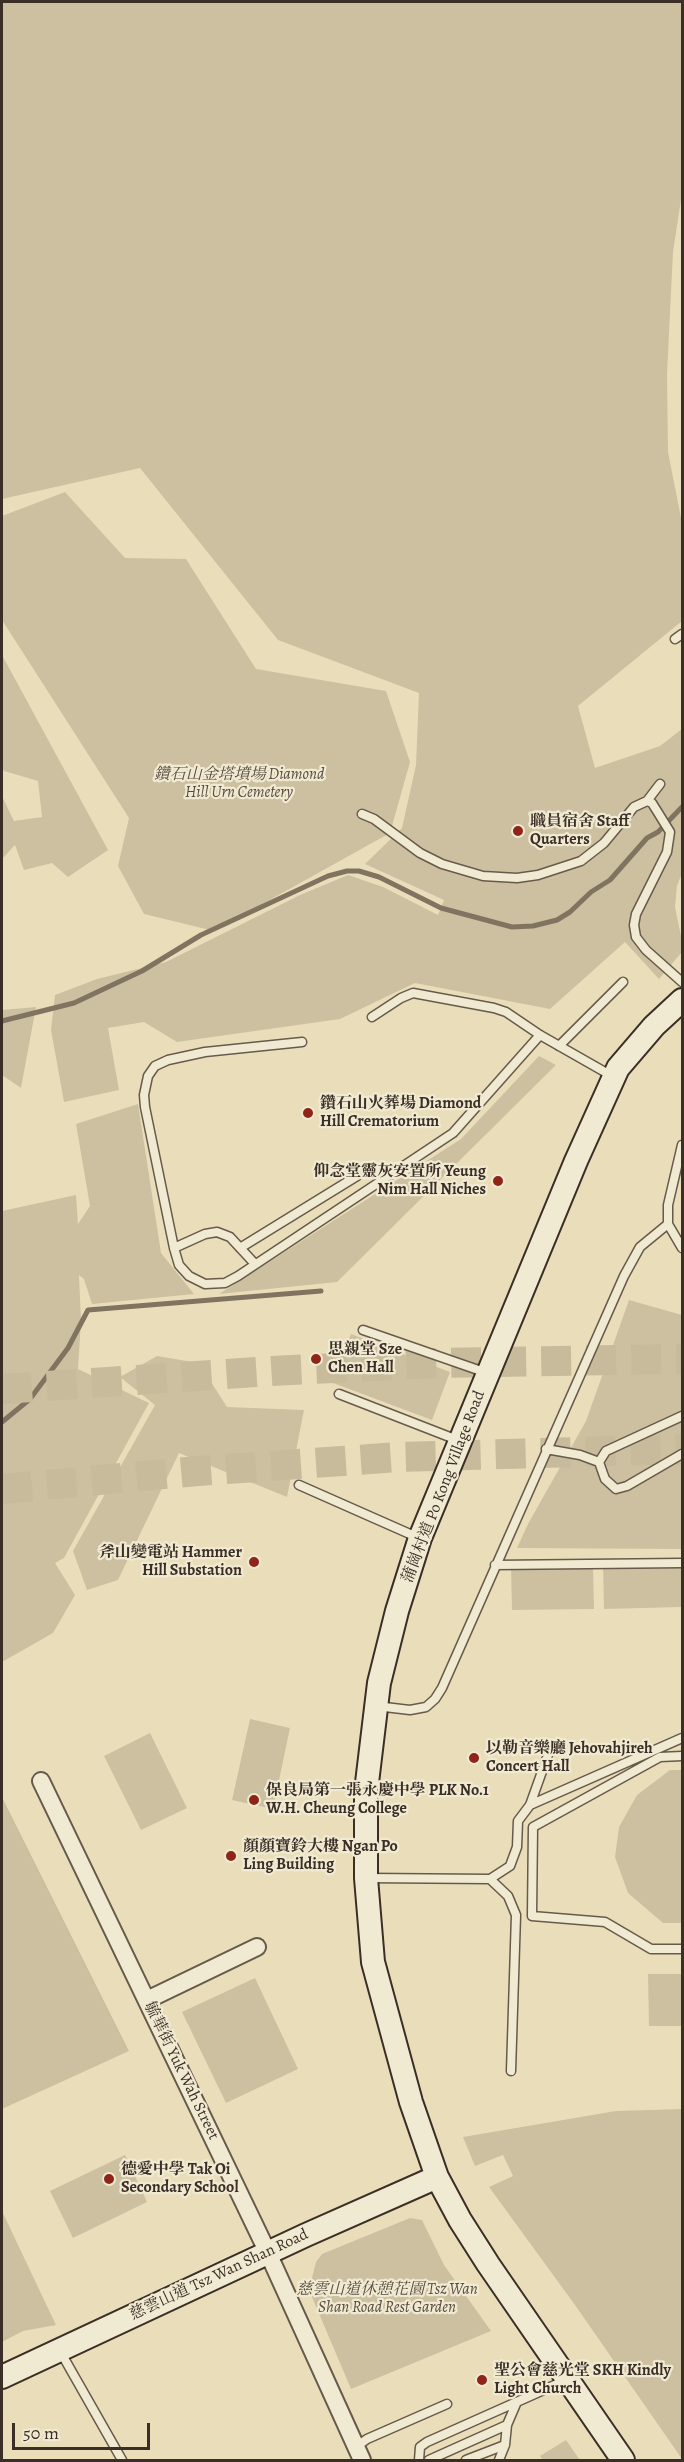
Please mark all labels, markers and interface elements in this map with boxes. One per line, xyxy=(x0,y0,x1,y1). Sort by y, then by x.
park label: 鑽石山金塔墳場 Diamond Hill Urn Cemetery xyxy=(154,765,324,803)
place label: 職員宿舍 Staff Quarters xyxy=(530,812,629,850)
marker: 職員宿舍 Staff Quarters xyxy=(511,824,525,838)
place label: 鑽石山火葬場 Diamond Hill Crematorium xyxy=(320,1094,481,1132)
marker: 鑽石山火葬場 Diamond Hill Crematorium xyxy=(301,1106,315,1120)
place label: 仰念堂靈灰安置所 Yeung Nim Hall Niches xyxy=(313,1162,486,1200)
marker: 仰念堂靈灰安置所 Yeung Nim Hall Niches xyxy=(491,1174,505,1188)
place label: 思親堂 Sze Chen Hall xyxy=(328,1340,402,1378)
marker: 思親堂 Sze Chen Hall xyxy=(309,1352,323,1366)
street label: 蒲崗村道 Po Kong Village Road xyxy=(398,1388,490,1586)
place label: 斧山變電站 Hammer Hill Substation xyxy=(99,1543,242,1581)
marker: 斧山變電站 Hammer Hill Substation xyxy=(247,1555,261,1569)
place label: 以勒音樂廳 Jehovahjireh Concert Hall xyxy=(486,1739,653,1777)
marker: 以勒音樂廳 Jehovahjireh Concert Hall xyxy=(467,1751,481,1765)
place label: 保良局第一張永慶中學 PLK No.1 W.H. Cheung College xyxy=(266,1781,489,1819)
marker: 保良局第一張永慶中學 PLK No.1 W.H. Cheung College xyxy=(247,1793,261,1807)
place label: 顏顏寶鈴大樓 Ngan Po Ling Building xyxy=(243,1837,398,1875)
marker: 顏顏寶鈴大樓 Ngan Po Ling Building xyxy=(224,1849,238,1863)
street label: 毓華街 Yuk Wah Street xyxy=(139,1999,223,2143)
place label: 德愛中學 Tak Oi Secondary School xyxy=(121,2160,239,2198)
marker: 德愛中學 Tak Oi Secondary School xyxy=(102,2172,116,2186)
street label: 慈雲山道 Tsz Wan Shan Road xyxy=(127,2225,311,2325)
park label: 慈雲山道休憩花園 Tsz Wan Shan Road Rest Garden xyxy=(296,2280,478,2318)
place label: 聖公會慈光堂 SKH Kindly Light Church xyxy=(494,2361,671,2399)
marker: 聖公會慈光堂 SKH Kindly Light Church xyxy=(475,2373,489,2387)
scale bar xyxy=(15,2411,153,2449)
text: 50 m xyxy=(23,2421,59,2445)

